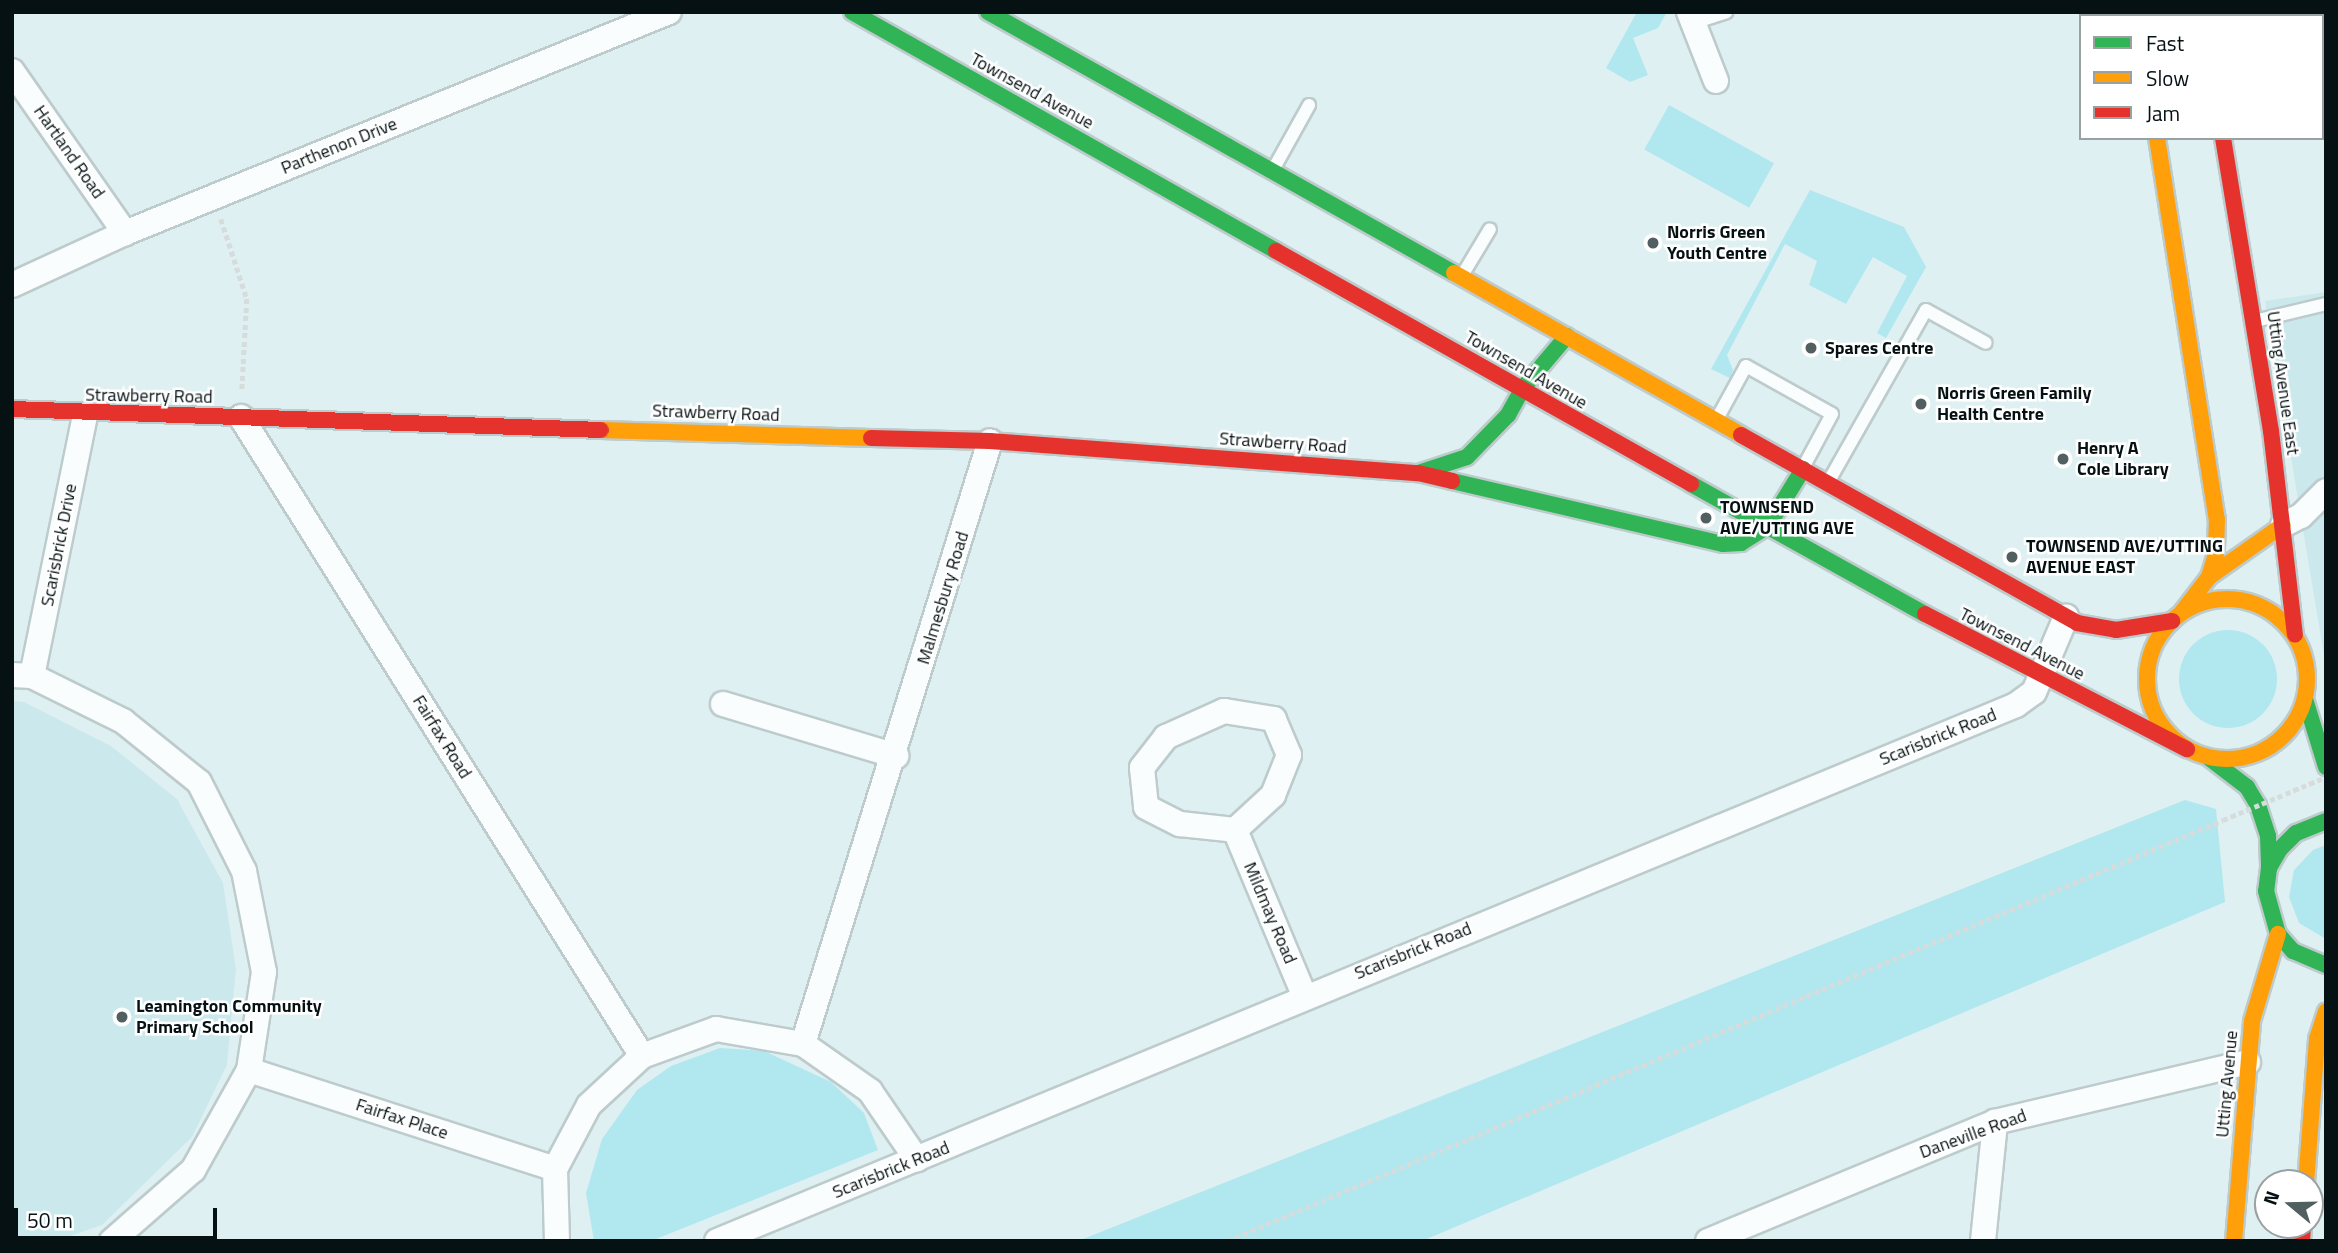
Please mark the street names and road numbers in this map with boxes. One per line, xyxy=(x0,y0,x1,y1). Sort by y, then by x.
street label: Townsend Avenue xyxy=(967,48,1097,134)
street label: Hartland Road xyxy=(29,101,109,203)
street label: Parthenon Drive xyxy=(278,113,400,179)
street label: Utting Avenue East xyxy=(2262,310,2304,456)
street label: Townsend Avenue xyxy=(1461,326,1591,414)
street label: Strawberry Road xyxy=(85,384,213,408)
street label: Strawberry Road xyxy=(652,400,780,426)
street label: Strawberry Road xyxy=(1219,428,1347,458)
street label: Scarisbrick Drive xyxy=(37,482,81,608)
street label: Malmesbury Road xyxy=(913,529,973,667)
street label: Townsend Avenue xyxy=(1956,603,2088,685)
street label: Fairfax Road xyxy=(408,691,476,783)
street label: Scarisbrick Road xyxy=(1876,704,2000,770)
street label: Mildmay Road xyxy=(1239,859,1301,967)
street label: Scarisbrick Road xyxy=(1351,918,1475,984)
street label: Utting Avenue xyxy=(2212,1030,2242,1138)
street label: Fairfax Place xyxy=(353,1094,451,1144)
street label: Daneville Road xyxy=(1917,1105,2029,1163)
street label: Scarisbrick Road xyxy=(829,1137,953,1203)

